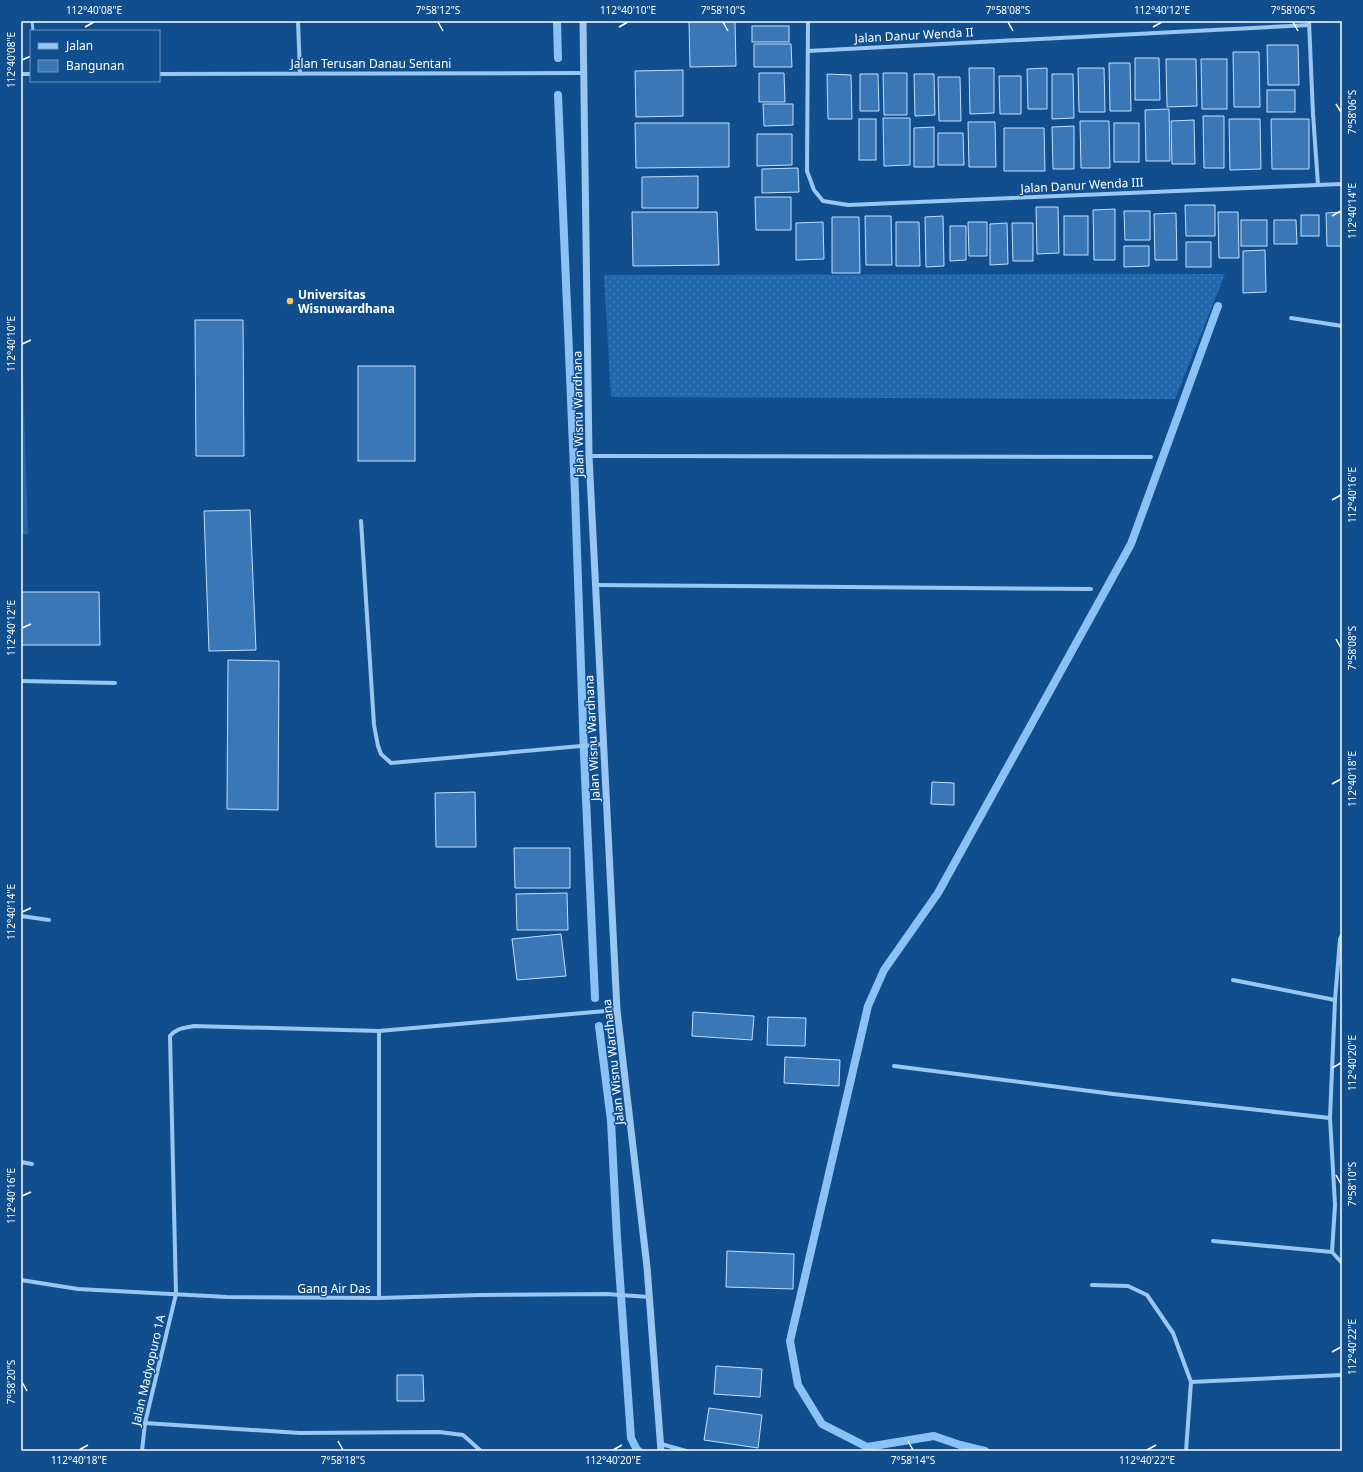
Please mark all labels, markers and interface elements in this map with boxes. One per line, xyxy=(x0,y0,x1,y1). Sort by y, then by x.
text: 112°40'08"E xyxy=(66,3,122,17)
text: 7°58'12"S xyxy=(416,3,461,17)
text: 112°40'10"E xyxy=(600,3,656,17)
text: 7°58'10"S xyxy=(701,3,746,17)
text: 7°58'08"S xyxy=(986,3,1031,17)
text: 112°40'12"E xyxy=(1134,3,1190,17)
text: 7°58'06"S xyxy=(1271,3,1316,17)
street label: Jalan Danur Wenda II xyxy=(853,23,974,47)
legend xyxy=(30,30,160,82)
text: 112°40'08"E xyxy=(4,32,18,88)
text: Jalan xyxy=(65,37,93,54)
street label: Jalan Terusan Danau Sentani xyxy=(290,55,451,72)
text: Bangunan xyxy=(66,57,124,74)
text: 7°58'06"S xyxy=(1345,89,1359,134)
street label: Jalan Danur Wenda III xyxy=(1019,173,1144,197)
text: 112°40'14"E xyxy=(1345,183,1359,239)
place label: Universitas Wisnuwardhana xyxy=(298,286,395,317)
marker: Universitas Wisnuwardhana xyxy=(285,296,295,306)
text: 112°40'10"E xyxy=(4,316,18,372)
street label: Jalan Wisnu Wardhana xyxy=(568,351,588,478)
text: 112°40'16"E xyxy=(1345,467,1359,523)
text: 112°40'12"E xyxy=(4,600,18,656)
text: 7°58'08"S xyxy=(1345,625,1359,670)
street label: Jalan Wisnu Wardhana xyxy=(580,674,604,803)
text: 112°40'18"E xyxy=(1345,751,1359,807)
text: 112°40'14"E xyxy=(4,884,18,940)
street label: Jalan Wisnu Wardhana xyxy=(598,998,628,1127)
text: 112°40'20"E xyxy=(1345,1035,1359,1091)
text: 7°58'10"S xyxy=(1345,1161,1359,1206)
text: 112°40'16"E xyxy=(4,1168,18,1224)
street label: Gang Air Das xyxy=(297,1280,371,1297)
street label: Jalan Madyopuro 1A xyxy=(127,1313,169,1428)
text: 112°40'22"E xyxy=(1345,1319,1359,1375)
text: 7°58'20"S xyxy=(4,1359,18,1404)
text: 112°40'18"E xyxy=(51,1453,107,1467)
text: 7°58'18"S xyxy=(321,1453,366,1467)
text: 112°40'20"E xyxy=(585,1453,641,1467)
text: 7°58'14"S xyxy=(891,1453,936,1467)
text: 112°40'22"E xyxy=(1119,1453,1175,1467)

